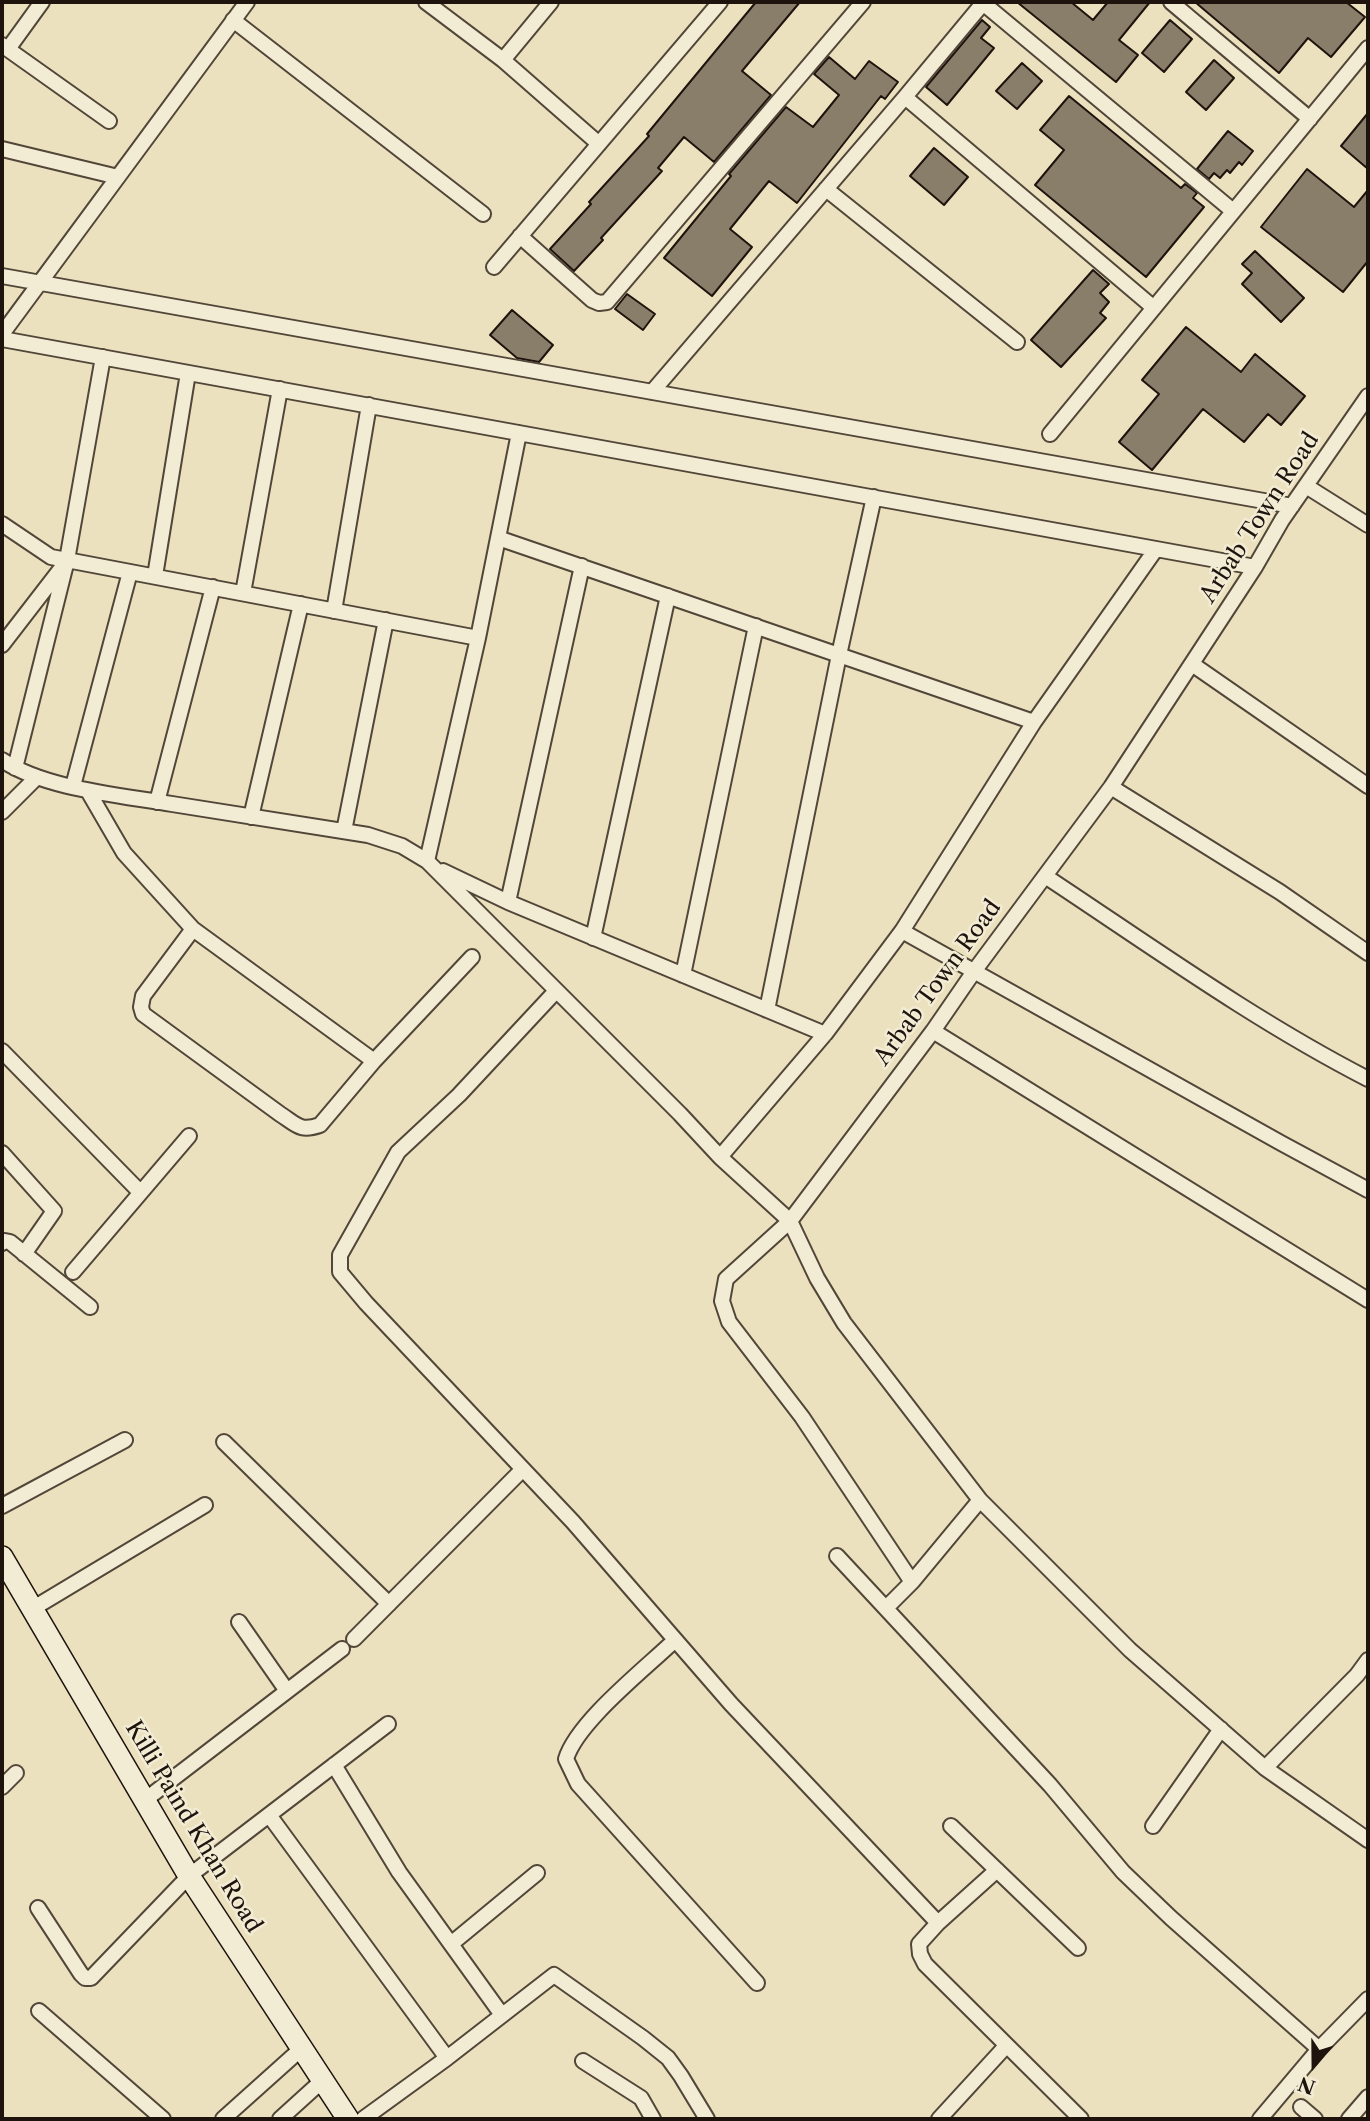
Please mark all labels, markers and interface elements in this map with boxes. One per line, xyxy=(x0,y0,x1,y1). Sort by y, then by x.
street label: Arbab Town Road xyxy=(1195,428,1325,608)
street label: Arbab Town Road xyxy=(869,895,1007,1071)
street label: Killi Paind Khan Road xyxy=(119,1716,267,1938)
north arrow xyxy=(1279,2030,1349,2100)
text: N xyxy=(1295,2072,1318,2099)

